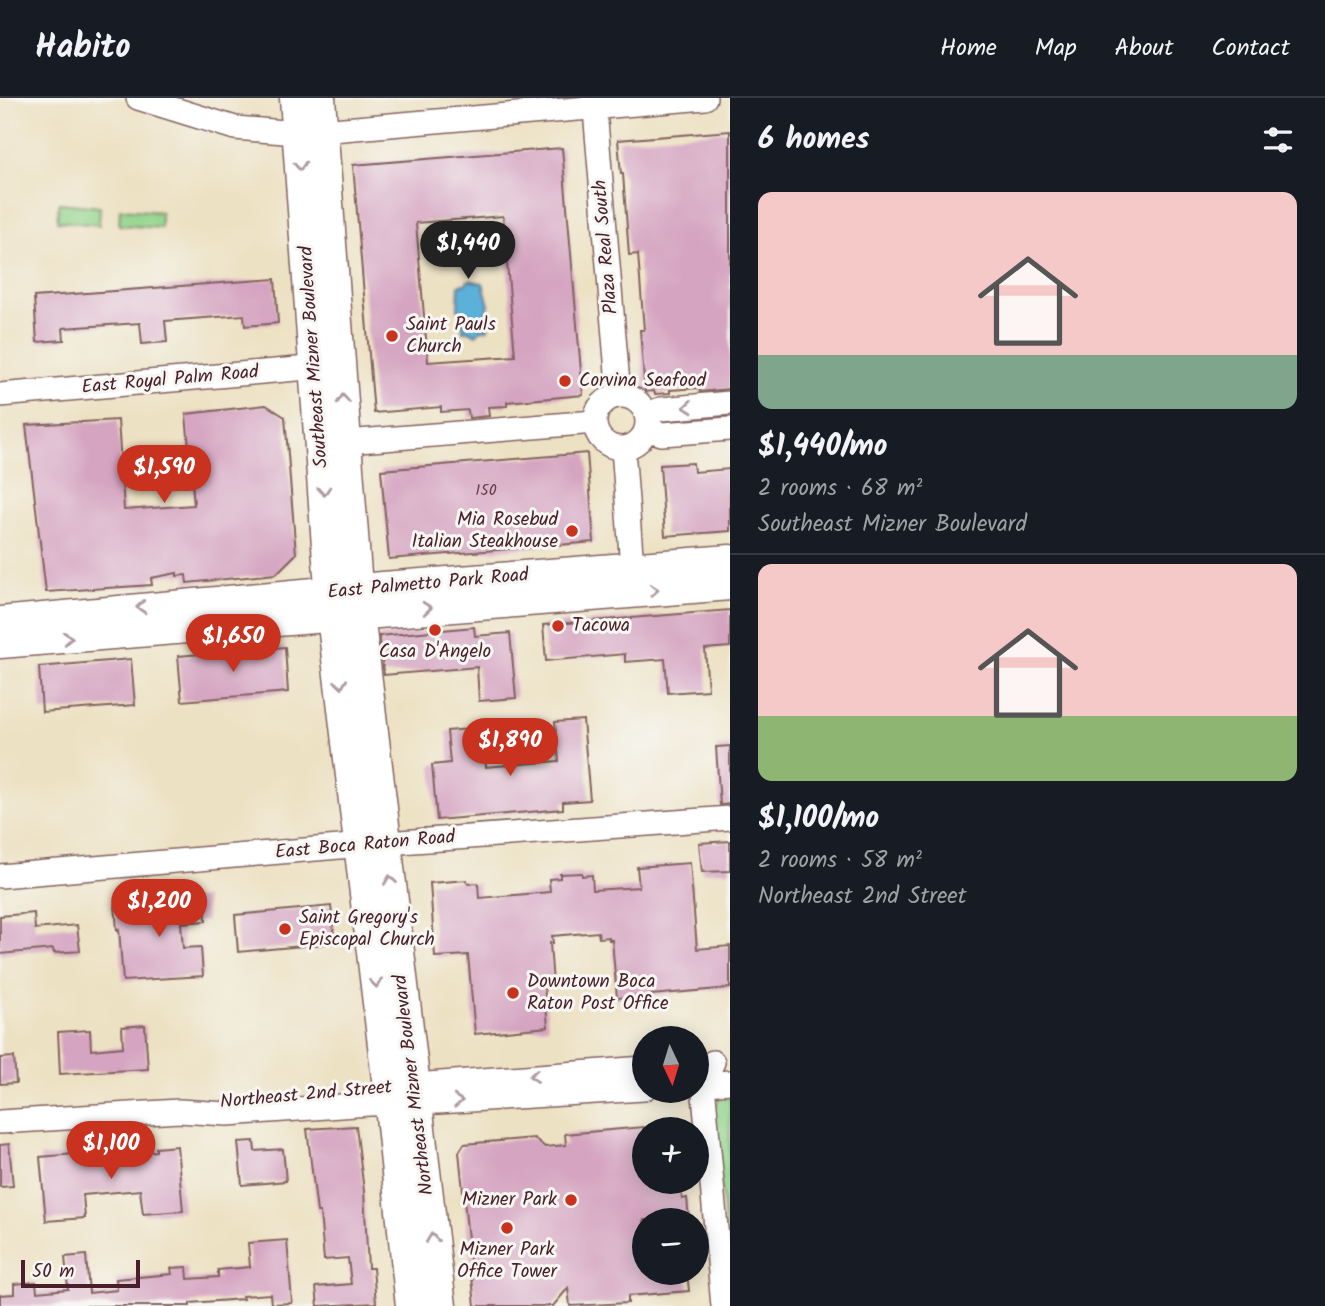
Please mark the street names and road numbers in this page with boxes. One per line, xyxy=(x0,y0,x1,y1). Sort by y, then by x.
street label: Plaza Real South xyxy=(585,178,627,316)
street label: Southeast Mizner Boulevard xyxy=(291,245,337,469)
street label: East Royal Palm Road xyxy=(80,357,260,403)
street label: East Palmetto Park Road xyxy=(326,560,530,608)
street label: East Boca Raton Road xyxy=(274,822,457,868)
street label: Northeast Mizner Boulevard xyxy=(386,972,442,1197)
street label: Northeast 2nd Street xyxy=(219,1072,394,1117)

